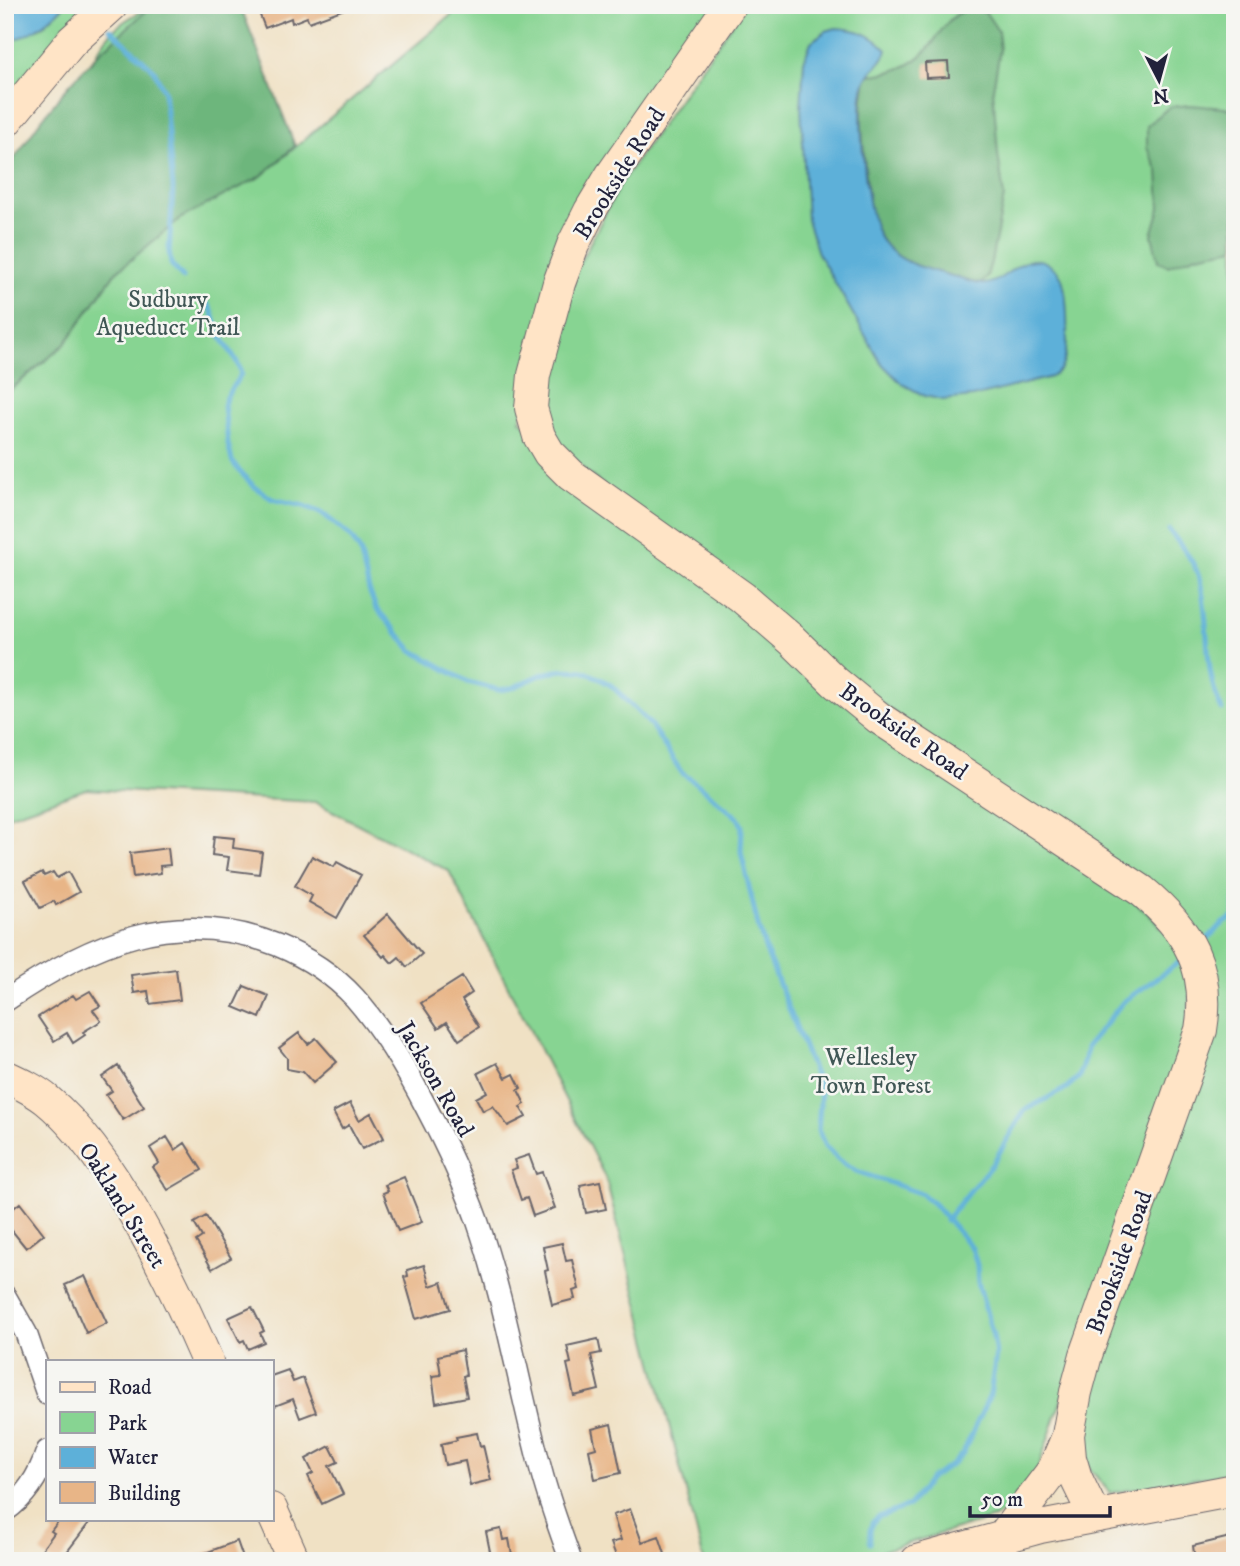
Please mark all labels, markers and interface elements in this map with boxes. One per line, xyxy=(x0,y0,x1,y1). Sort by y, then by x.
north arrow xyxy=(1124,46,1194,116)
text: N xyxy=(1151,83,1170,108)
street label: Brookside Road xyxy=(567,102,672,245)
park label: Sudbury Aqueduct Trail xyxy=(96,285,241,343)
street label: Brookside Road xyxy=(833,676,974,787)
street label: Jackson Road xyxy=(389,1015,480,1143)
park label: Wellesley Town Forest xyxy=(811,1043,931,1101)
street label: Oakland Street xyxy=(72,1137,173,1274)
street label: Brookside Road xyxy=(1080,1187,1160,1338)
legend xyxy=(46,1360,273,1520)
text: Road xyxy=(108,1375,152,1401)
text: Park xyxy=(108,1411,148,1437)
text: Water xyxy=(107,1445,158,1471)
scale bar xyxy=(970,1475,1110,1519)
text: Building xyxy=(108,1481,181,1507)
text: 50 m xyxy=(981,1487,1023,1513)

